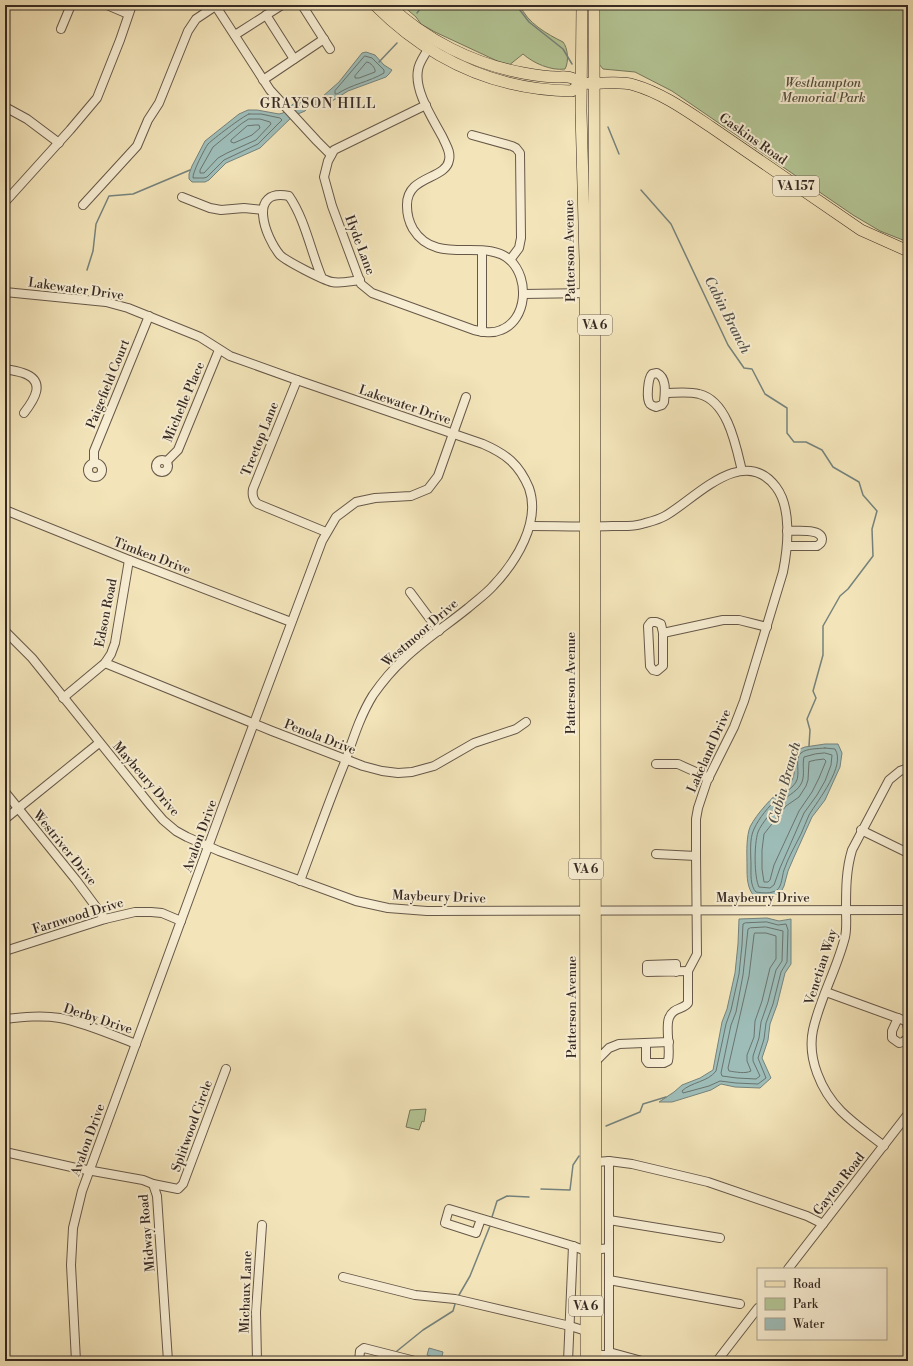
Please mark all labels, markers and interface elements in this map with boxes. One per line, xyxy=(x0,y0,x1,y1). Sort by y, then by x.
park label: Westhampton Memorial Park xyxy=(780,75,866,106)
district label: GRAYSON HILL xyxy=(260,95,376,113)
street label: Gaskins Road xyxy=(716,110,791,169)
road number: VA 157 xyxy=(773,176,819,196)
street label: Patterson Avenue xyxy=(561,199,579,302)
street label: Hyde Lane xyxy=(341,213,379,277)
water label: Cabin Branch xyxy=(700,273,754,357)
street label: Lakewater Drive xyxy=(27,274,125,304)
road number: VA 6 xyxy=(578,315,612,335)
street label: Paigefield Court xyxy=(83,337,133,431)
street label: Michelle Place xyxy=(160,359,208,445)
street label: Lakewater Drive xyxy=(357,382,454,428)
street label: Treetop Lane xyxy=(238,399,282,478)
street label: Timken Drive xyxy=(111,534,193,578)
street label: Edson Road xyxy=(91,577,121,649)
street label: Westmoor Drive xyxy=(378,595,462,671)
street label: Patterson Avenue xyxy=(563,631,579,734)
street label: Lakeland Drive xyxy=(683,706,735,795)
street label: Penola Drive xyxy=(282,716,359,758)
street label: Maybeury Drive xyxy=(109,738,183,820)
water label: Cabin Branch xyxy=(765,740,805,826)
street label: Avalon Drive xyxy=(179,797,221,875)
street label: Westriver Drive xyxy=(29,806,101,889)
road number: VA 6 xyxy=(569,859,603,879)
street label: Maybeury Drive xyxy=(392,887,487,907)
street label: Maybeury Drive xyxy=(716,890,810,906)
street label: Farnwood Drive xyxy=(30,894,126,937)
street label: Venetian Way xyxy=(801,926,841,1008)
street label: Patterson Avenue xyxy=(564,955,580,1058)
street label: Derby Drive xyxy=(62,1000,135,1038)
street label: Splitwood Circle xyxy=(168,1077,216,1174)
street label: Avalon Drive xyxy=(67,1101,109,1179)
street label: Gayton Road xyxy=(810,1149,869,1218)
street label: Midway Road xyxy=(136,1193,158,1273)
street label: Michaux Lane xyxy=(237,1250,255,1334)
legend xyxy=(757,1268,887,1340)
text: Road xyxy=(793,1277,821,1292)
road number: VA 6 xyxy=(569,1296,603,1316)
text: Park xyxy=(793,1297,819,1312)
text: Water xyxy=(792,1317,825,1332)

